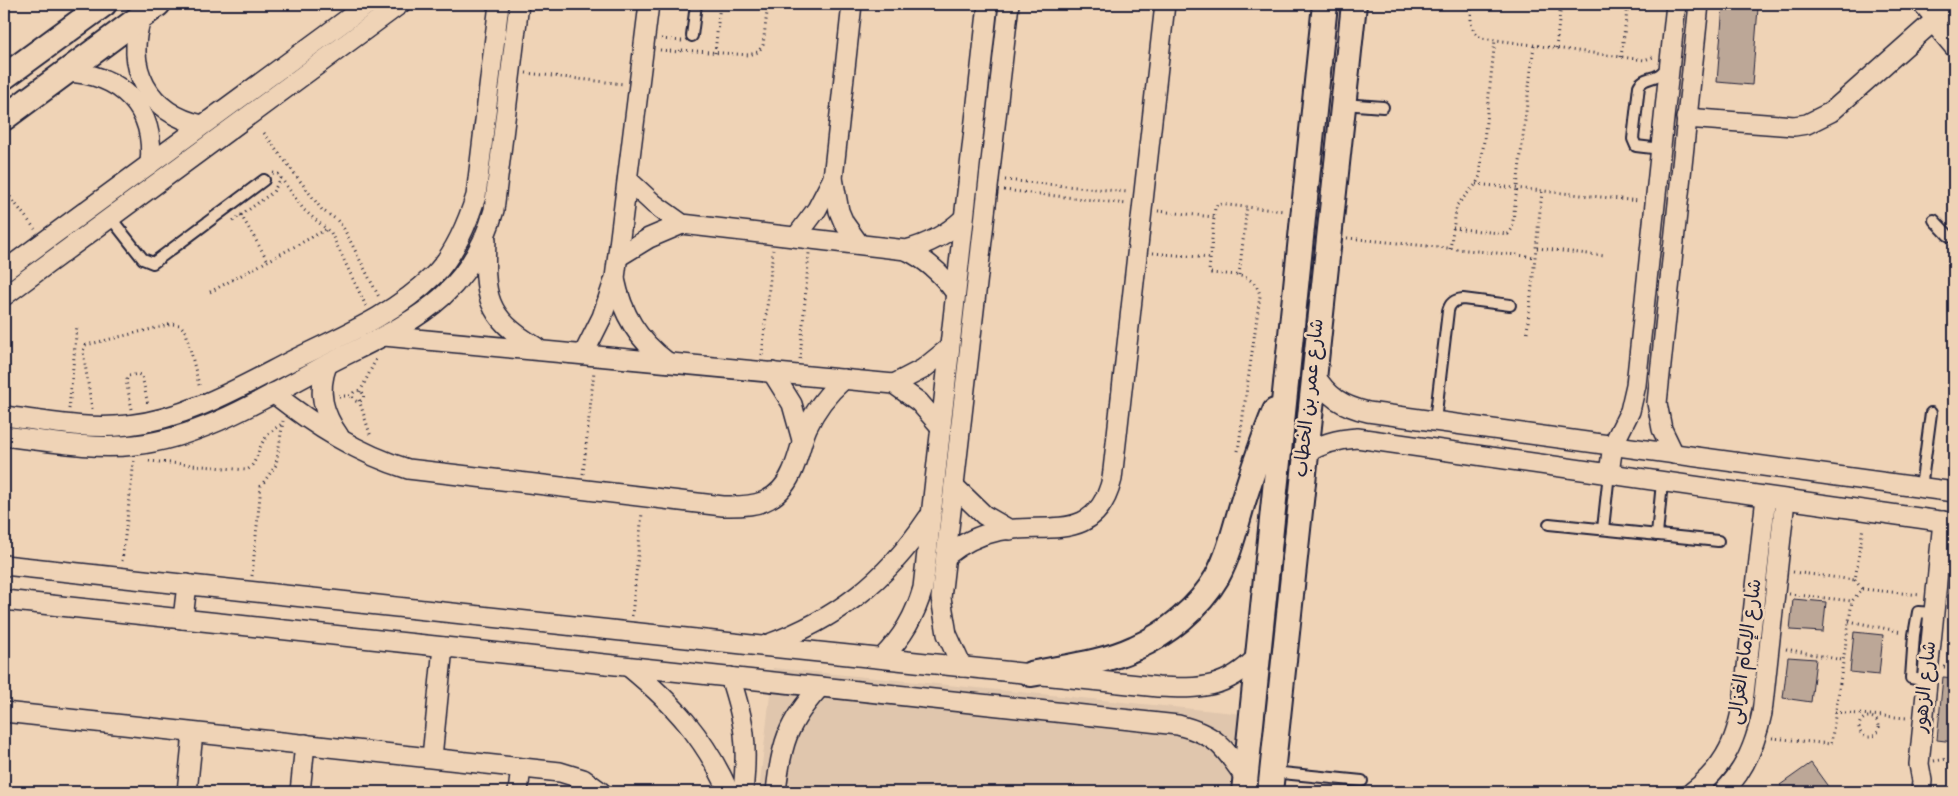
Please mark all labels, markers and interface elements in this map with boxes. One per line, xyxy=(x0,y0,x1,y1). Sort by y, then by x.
street label: شارع عمر بن الخطاب xyxy=(1289,317,1333,479)
street label: شارع الإمام الغزالى xyxy=(1723,577,1771,727)
street label: شارع الزهور xyxy=(1909,640,1945,735)

